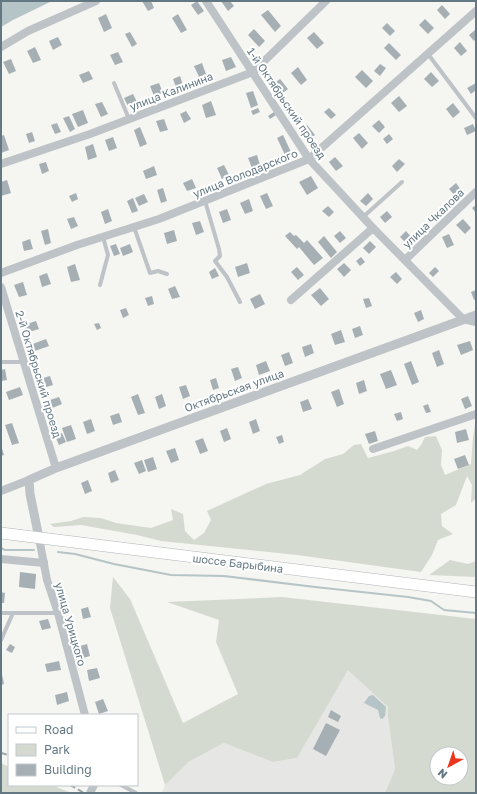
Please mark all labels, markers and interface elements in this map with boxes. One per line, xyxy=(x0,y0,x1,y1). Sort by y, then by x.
street label: 1-й Октябрьский проезд xyxy=(245,45,329,161)
street label: улица Калинина xyxy=(127,69,215,113)
street label: улица Володарского xyxy=(191,146,300,200)
street label: улица Чкалова xyxy=(400,185,466,251)
street label: 2-й Октябрьский проезд xyxy=(13,309,65,440)
street label: Октябрьская улица xyxy=(182,366,286,414)
street label: шоссе Барыбина xyxy=(192,551,284,575)
street label: улица Урицкого xyxy=(53,581,89,668)
legend xyxy=(8,714,138,786)
text: Road xyxy=(44,722,73,737)
text: Park xyxy=(44,742,70,757)
north arrow xyxy=(429,746,469,786)
text: Building xyxy=(44,762,92,777)
text: N xyxy=(435,766,450,782)

